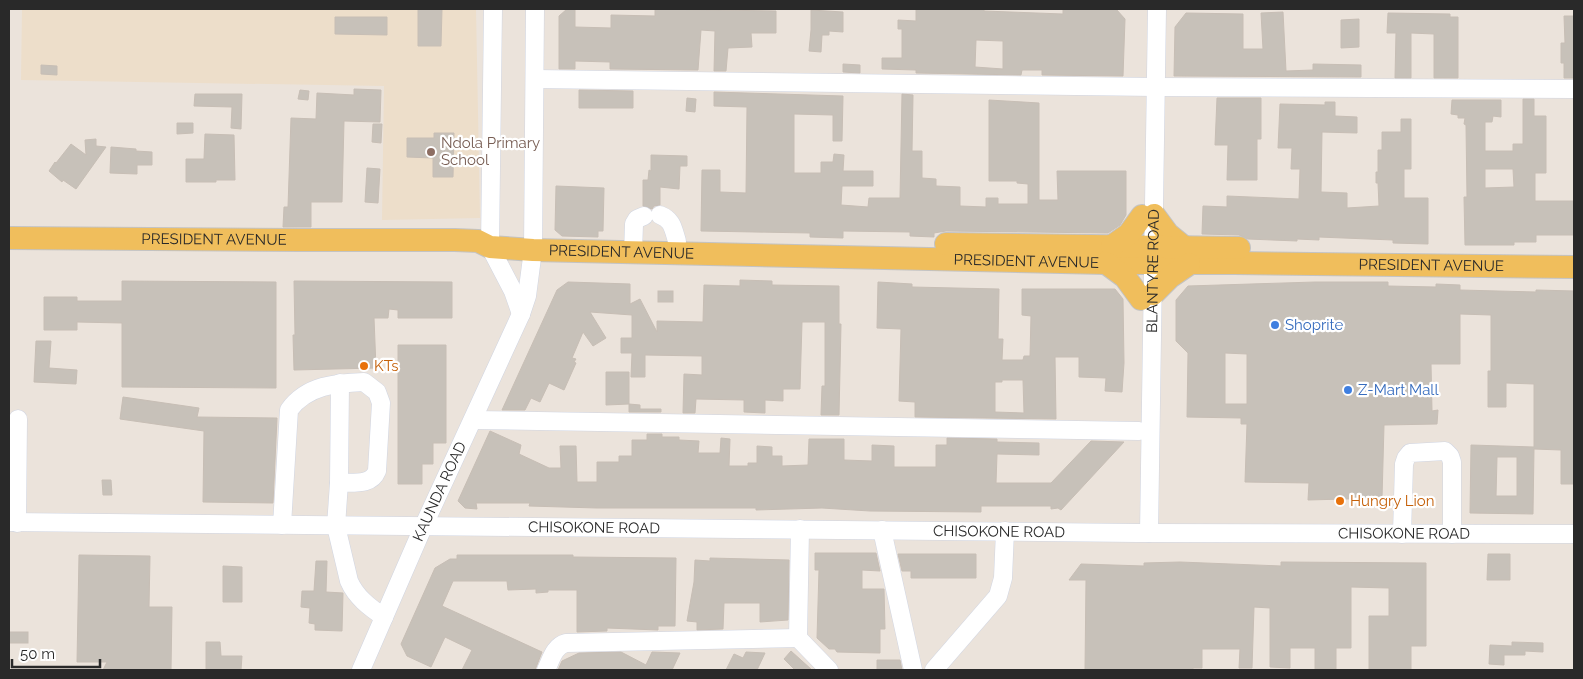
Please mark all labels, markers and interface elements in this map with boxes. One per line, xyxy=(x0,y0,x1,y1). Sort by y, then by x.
place label: Ndola Primary School xyxy=(441,134,540,169)
marker: Ndola Primary School xyxy=(425,146,437,158)
street label: BLANTYRE ROAD xyxy=(1143,209,1163,333)
street label: PRESIDENT AVENUE xyxy=(141,230,287,249)
street label: PRESIDENT AVENUE xyxy=(549,241,694,263)
street label: PRESIDENT AVENUE xyxy=(953,251,1099,272)
street label: PRESIDENT AVENUE xyxy=(1359,255,1504,275)
place label: Shoprite xyxy=(1285,316,1343,334)
marker: Shoprite xyxy=(1269,319,1281,331)
place label: KTs xyxy=(374,357,398,375)
marker: KTs xyxy=(358,360,370,372)
place label: Z-Mart Mall xyxy=(1358,381,1439,399)
marker: Z-Mart Mall xyxy=(1342,384,1354,396)
street label: KAUNDA ROAD xyxy=(409,439,470,544)
place label: Hungry Lion xyxy=(1350,492,1435,510)
marker: Hungry Lion xyxy=(1334,495,1346,507)
street label: CHISOKONE ROAD xyxy=(528,518,660,537)
street label: CHISOKONE ROAD xyxy=(933,522,1065,541)
street label: CHISOKONE ROAD xyxy=(1338,524,1470,543)
scale bar xyxy=(12,636,100,668)
text: 50 m xyxy=(20,645,55,663)

